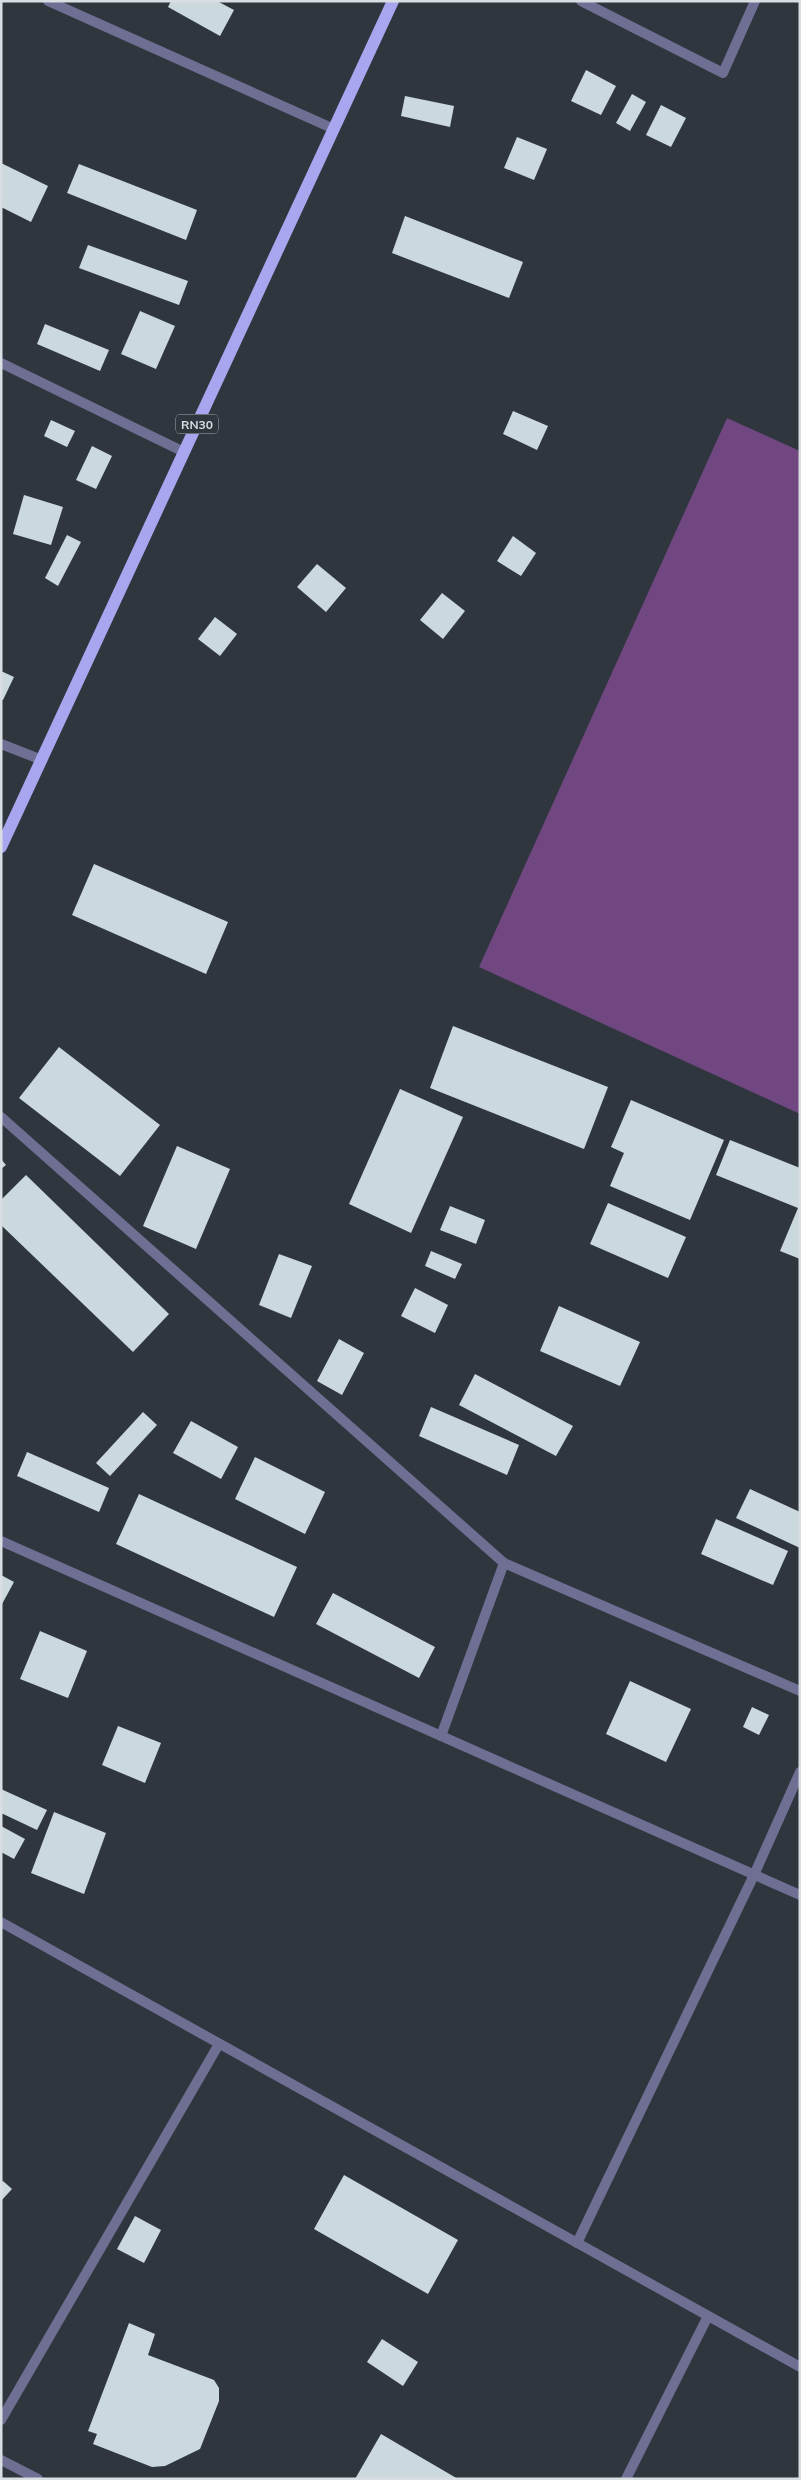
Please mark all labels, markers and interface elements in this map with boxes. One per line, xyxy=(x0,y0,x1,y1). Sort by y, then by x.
road number: RN30 xyxy=(176,414,218,434)

